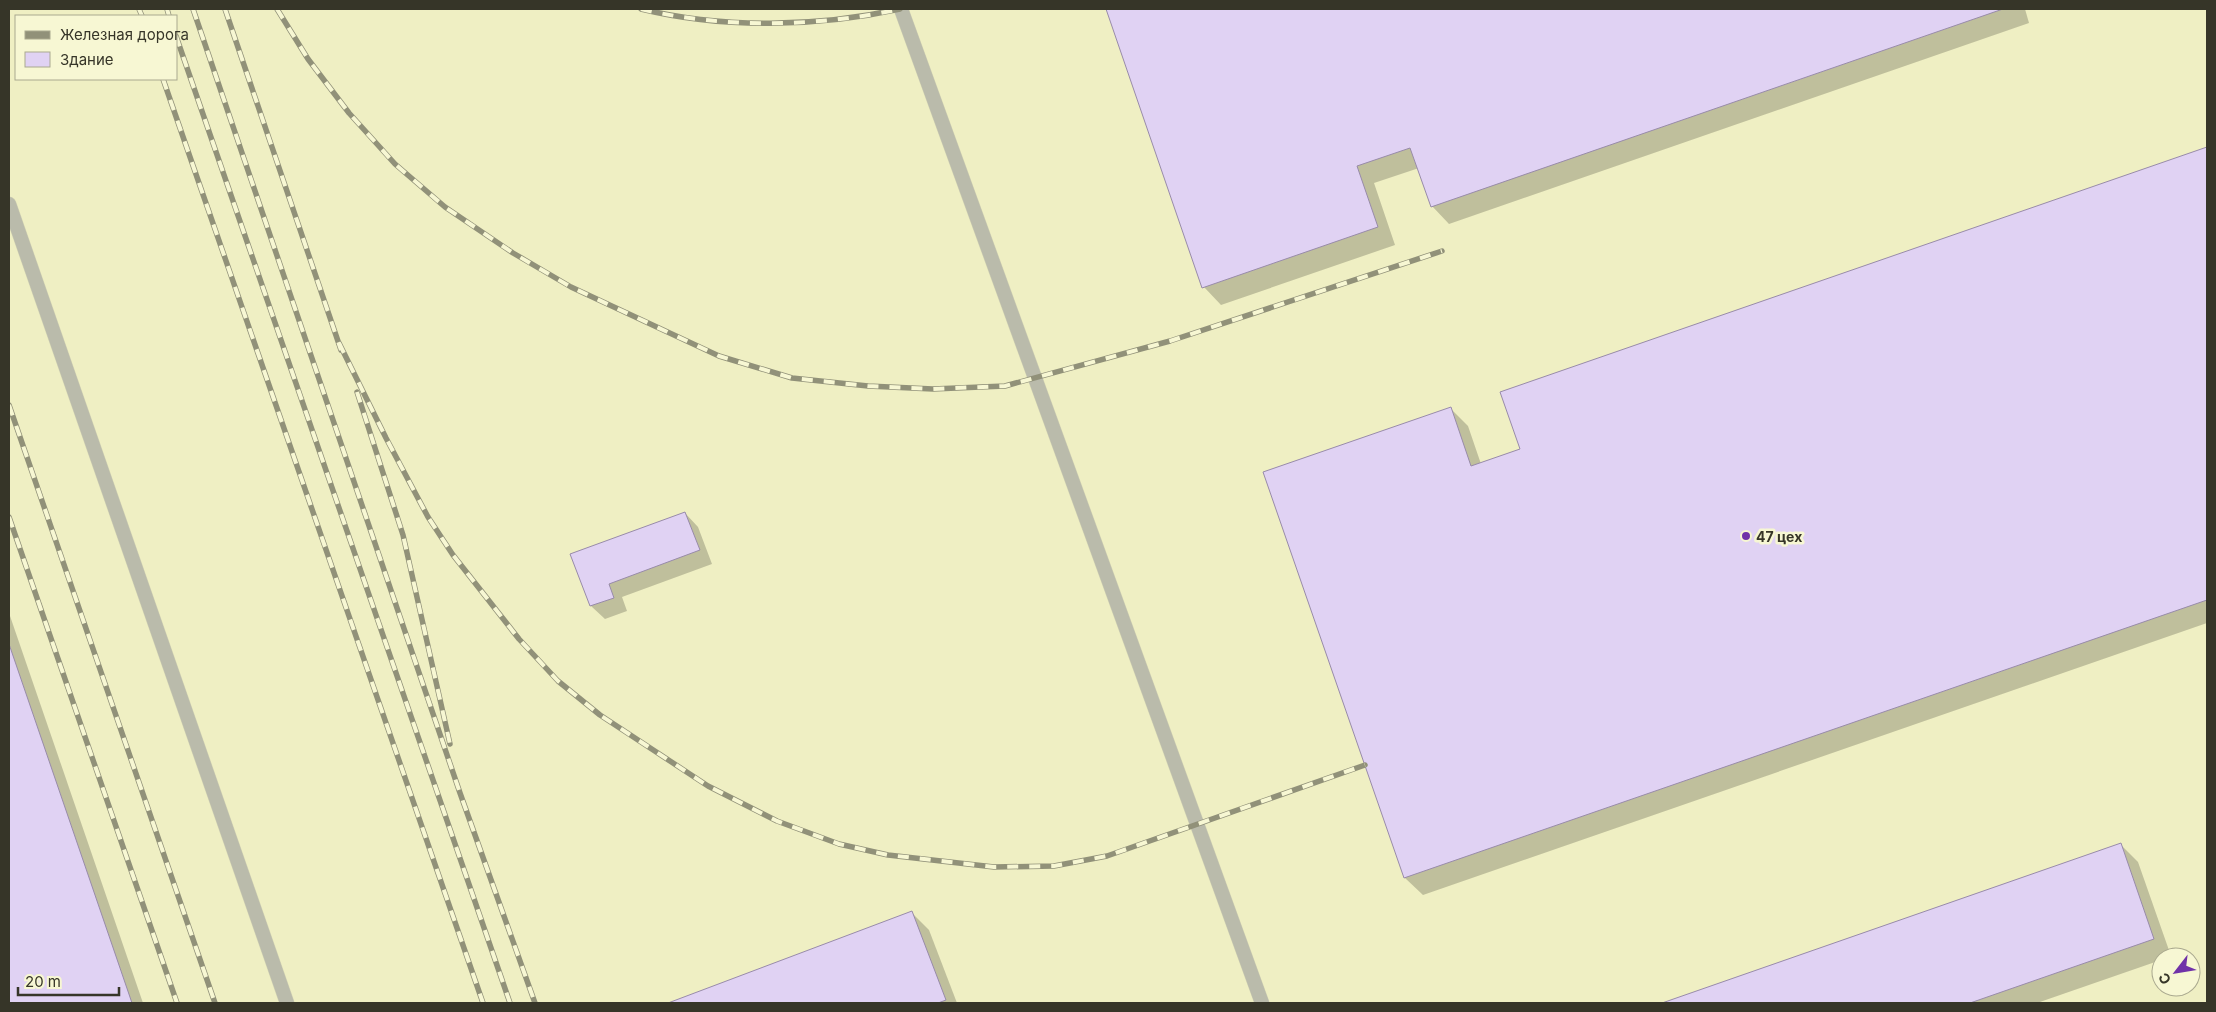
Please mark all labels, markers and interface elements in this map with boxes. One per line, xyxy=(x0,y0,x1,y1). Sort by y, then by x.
legend xyxy=(15,15,178,80)
text: Железная дорога xyxy=(60,25,189,44)
text: Здание xyxy=(60,50,114,69)
place label: 47 цех xyxy=(1756,528,1802,545)
marker: 47 цех xyxy=(1740,530,1752,542)
north arrow xyxy=(2151,947,2201,997)
scale bar xyxy=(18,964,119,996)
text: С xyxy=(2154,970,2174,988)
text: 20 m xyxy=(25,972,61,991)

